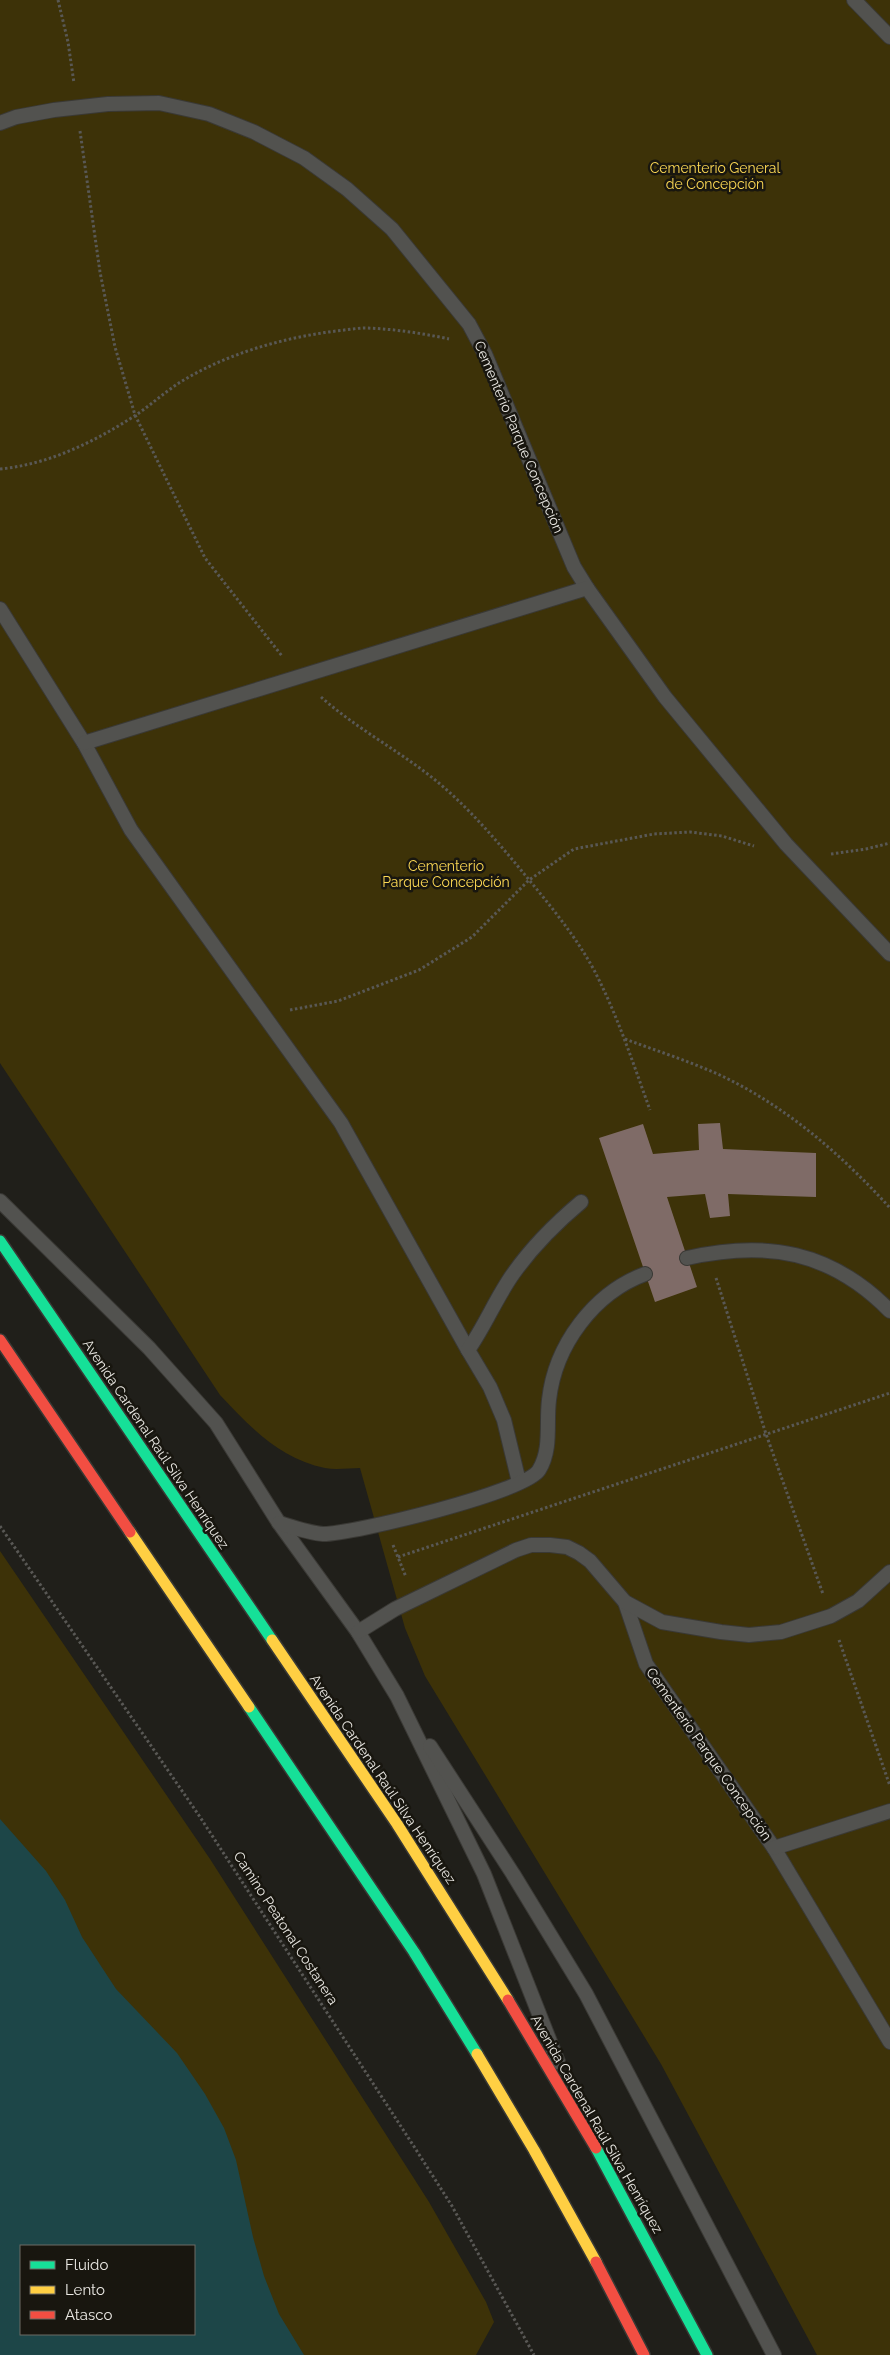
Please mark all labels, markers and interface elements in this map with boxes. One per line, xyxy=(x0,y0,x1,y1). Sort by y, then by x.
park label: Cementerio General de Concepción xyxy=(650,160,780,192)
street label: Cementerio Parque Concepción xyxy=(471,339,567,535)
park label: Cementerio Parque Concepción xyxy=(382,858,510,890)
street label: Avenida Cardenal Raúl Silva Henríquez xyxy=(80,1336,232,1552)
street label: Cementerio Parque Concepción xyxy=(643,1665,775,1843)
street label: Avenida Cardenal Raúl Silva Henríquez xyxy=(307,1671,459,1887)
street label: Camino Peatonal Costanera xyxy=(231,1849,341,2007)
street label: Avenida Cardenal Raúl Silva Henríquez xyxy=(528,2012,666,2236)
legend xyxy=(20,2245,195,2335)
text: Fluido xyxy=(65,2256,108,2274)
text: Lento xyxy=(65,2281,105,2299)
text: Atasco xyxy=(65,2306,112,2324)

